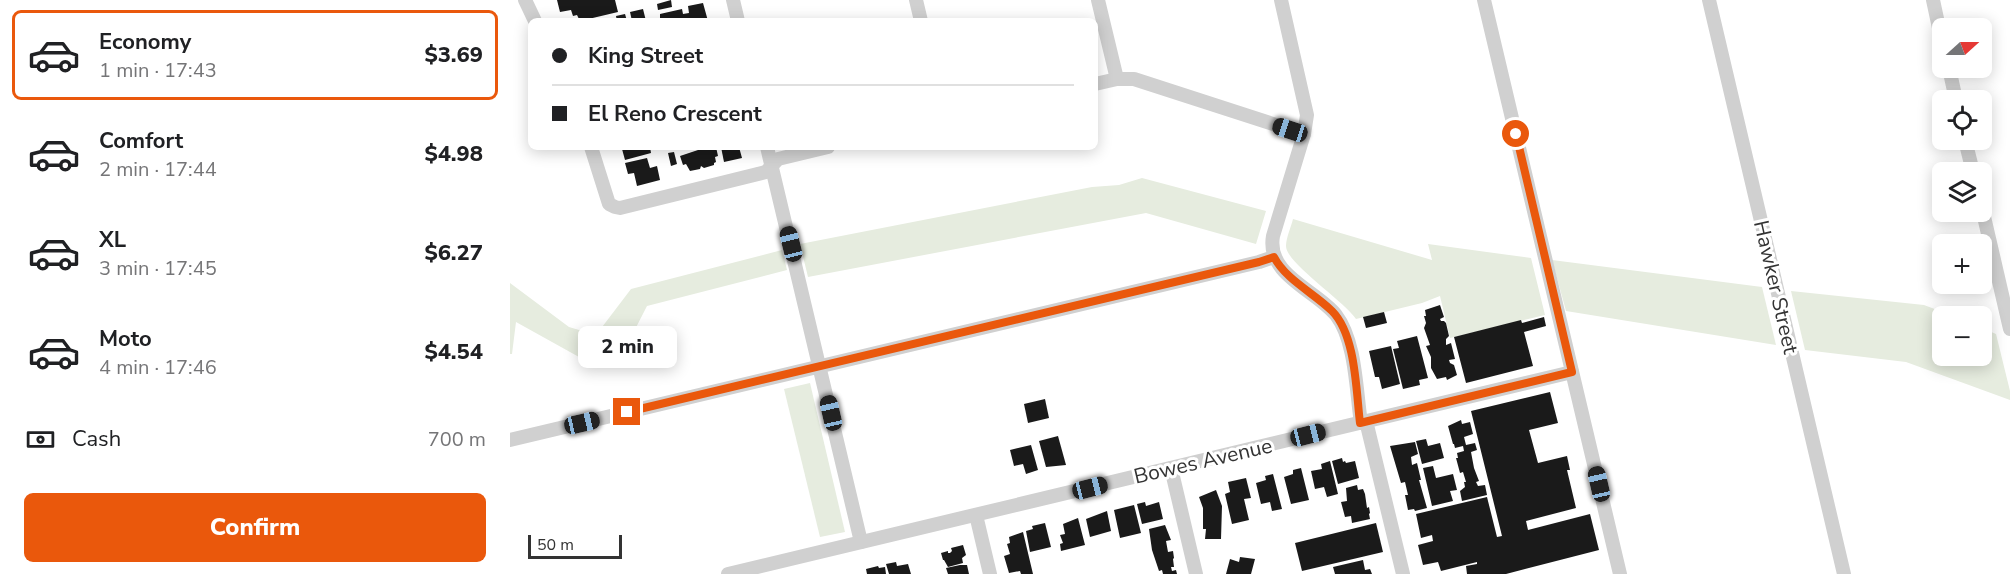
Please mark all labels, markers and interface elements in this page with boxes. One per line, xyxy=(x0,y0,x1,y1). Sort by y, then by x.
north arrow xyxy=(1932,18,1992,78)
map controls xyxy=(1932,18,1992,366)
text: Economy xyxy=(99,27,191,57)
icon: car xyxy=(27,28,81,82)
text: $3.69 xyxy=(424,40,483,70)
text: King Street xyxy=(588,41,703,71)
text: 1 min · 17:43 xyxy=(99,57,217,84)
button: locate xyxy=(1932,90,1992,150)
text: El Reno Crescent xyxy=(588,99,762,129)
car xyxy=(1270,116,1310,144)
route start xyxy=(1502,120,1529,147)
text: Comfort xyxy=(99,126,183,156)
icon: car xyxy=(27,127,81,181)
text: $4.98 xyxy=(424,139,483,169)
text: 2 min · 17:44 xyxy=(99,156,217,183)
button: layers xyxy=(1932,162,1992,222)
street label: Hawker Street xyxy=(1747,217,1805,357)
car xyxy=(778,224,804,264)
text: XL xyxy=(99,225,126,255)
icon: car xyxy=(27,226,81,280)
button: + xyxy=(1932,234,1992,294)
text: $6.27 xyxy=(424,238,483,268)
text: 3 min · 17:45 xyxy=(99,255,217,282)
button: − xyxy=(1932,306,1992,366)
text: Moto xyxy=(99,324,152,354)
icon: car xyxy=(27,325,81,379)
callout: 2 min xyxy=(578,325,676,367)
text: 2 min xyxy=(601,333,654,360)
text: $4.54 xyxy=(424,337,483,367)
text: 4 min · 17:46 xyxy=(99,354,217,381)
car xyxy=(818,393,844,433)
route end xyxy=(613,398,640,425)
car xyxy=(562,410,602,436)
car xyxy=(1288,422,1328,448)
icon: cash xyxy=(24,423,57,456)
text: Cash xyxy=(72,424,121,454)
text: 700 m xyxy=(428,426,486,453)
street label: Bowes Avenue xyxy=(1131,431,1275,491)
car xyxy=(1586,464,1612,504)
car xyxy=(1070,475,1110,501)
button: Confirm xyxy=(24,493,486,562)
scale bar xyxy=(528,532,622,560)
text: 50 m xyxy=(537,534,574,556)

